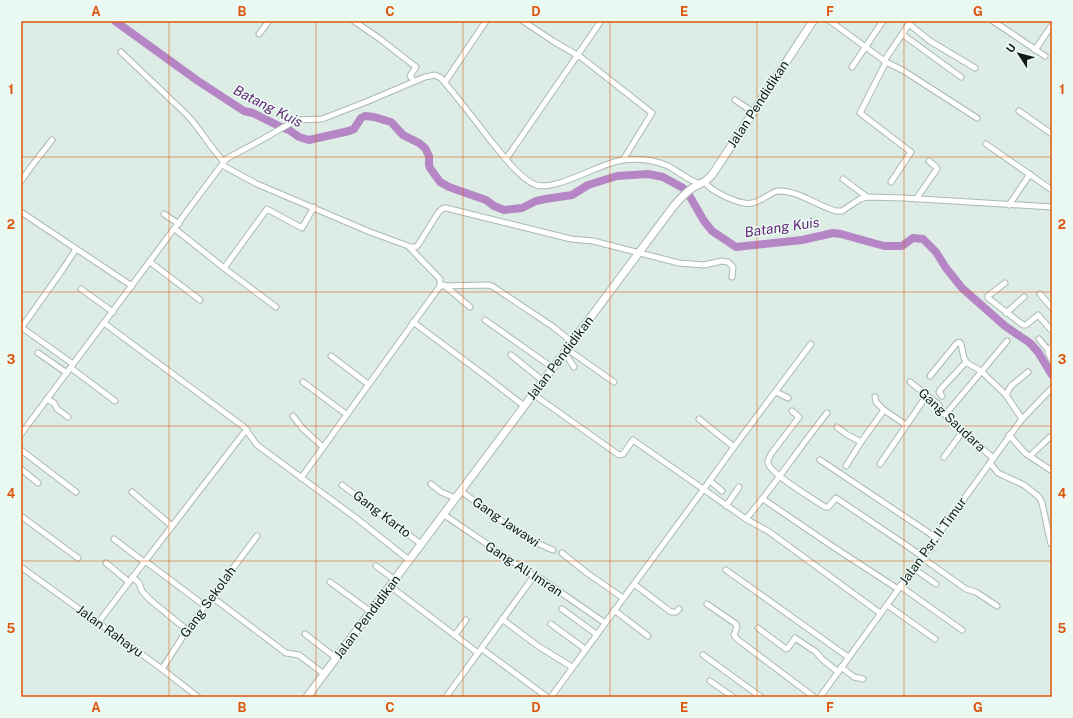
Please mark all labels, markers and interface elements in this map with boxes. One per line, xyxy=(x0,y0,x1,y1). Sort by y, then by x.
text: A xyxy=(91,4,101,19)
text: B xyxy=(238,4,247,19)
text: C xyxy=(385,4,395,19)
text: D xyxy=(531,4,541,19)
text: E xyxy=(680,4,688,19)
text: F xyxy=(826,4,834,19)
text: G xyxy=(973,4,983,19)
north arrow xyxy=(999,34,1039,74)
text: U xyxy=(1004,41,1018,55)
street label: Jalan Pendidikan xyxy=(724,58,792,150)
text: 1 xyxy=(8,82,14,97)
water label: Batang Kuis xyxy=(231,82,305,130)
text: 1 xyxy=(1059,82,1065,97)
water label: Batang Kuis xyxy=(744,214,821,240)
text: 2 xyxy=(7,217,15,232)
text: 2 xyxy=(1058,217,1066,232)
street label: Jalan Pendidikan xyxy=(524,313,596,403)
text: 3 xyxy=(7,352,16,367)
text: 3 xyxy=(1058,352,1067,367)
street label: Gang Saudara xyxy=(915,385,989,455)
text: 4 xyxy=(7,486,16,501)
text: 4 xyxy=(1058,486,1067,501)
street label: Gang Karto xyxy=(350,487,414,541)
street label: Gang Jawawi xyxy=(470,494,542,550)
street label: Jalan Psr. II Timur xyxy=(896,494,970,588)
street label: Gang Ali Imran xyxy=(482,538,566,600)
street label: Gang Sekolah xyxy=(177,563,239,641)
street label: Jalan Pendidikan xyxy=(331,572,403,662)
street label: Jalan Rahayu xyxy=(74,602,146,660)
text: 5 xyxy=(7,621,16,636)
text: 5 xyxy=(1058,621,1067,636)
text: A xyxy=(91,700,101,715)
text: B xyxy=(238,700,247,715)
text: C xyxy=(385,700,395,715)
text: D xyxy=(531,700,541,715)
text: E xyxy=(680,700,688,715)
text: F xyxy=(826,700,834,715)
text: G xyxy=(973,700,983,715)

